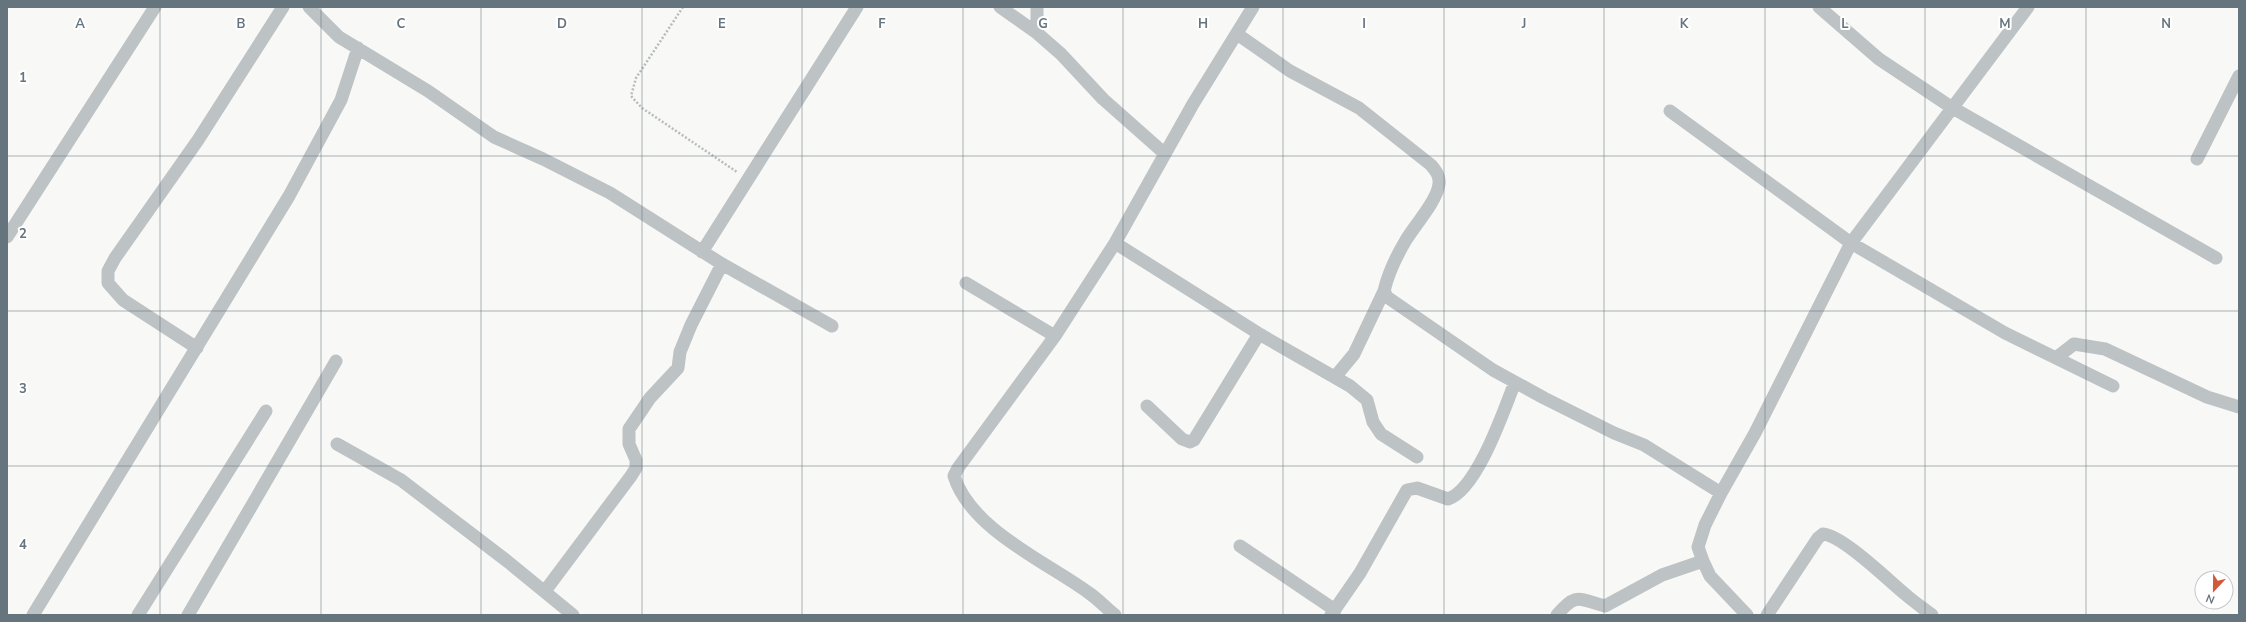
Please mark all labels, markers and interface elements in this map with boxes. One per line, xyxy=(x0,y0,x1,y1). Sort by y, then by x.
text: A xyxy=(75,15,85,33)
text: B xyxy=(237,15,246,33)
text: C xyxy=(397,15,406,33)
text: D xyxy=(557,15,567,33)
text: E xyxy=(718,15,726,33)
text: F xyxy=(878,15,886,33)
text: G xyxy=(1038,15,1048,33)
text: H xyxy=(1198,15,1208,33)
text: I xyxy=(1362,15,1366,33)
text: J xyxy=(1521,15,1526,33)
text: K xyxy=(1680,15,1689,33)
text: L xyxy=(1841,15,1849,33)
text: M xyxy=(1999,15,2011,33)
text: N xyxy=(2161,15,2171,33)
text: 1 xyxy=(19,69,27,87)
text: 2 xyxy=(19,225,27,243)
text: 3 xyxy=(19,380,27,398)
text: 4 xyxy=(19,536,27,554)
north arrow xyxy=(2194,570,2234,610)
text: N xyxy=(2204,590,2217,607)

